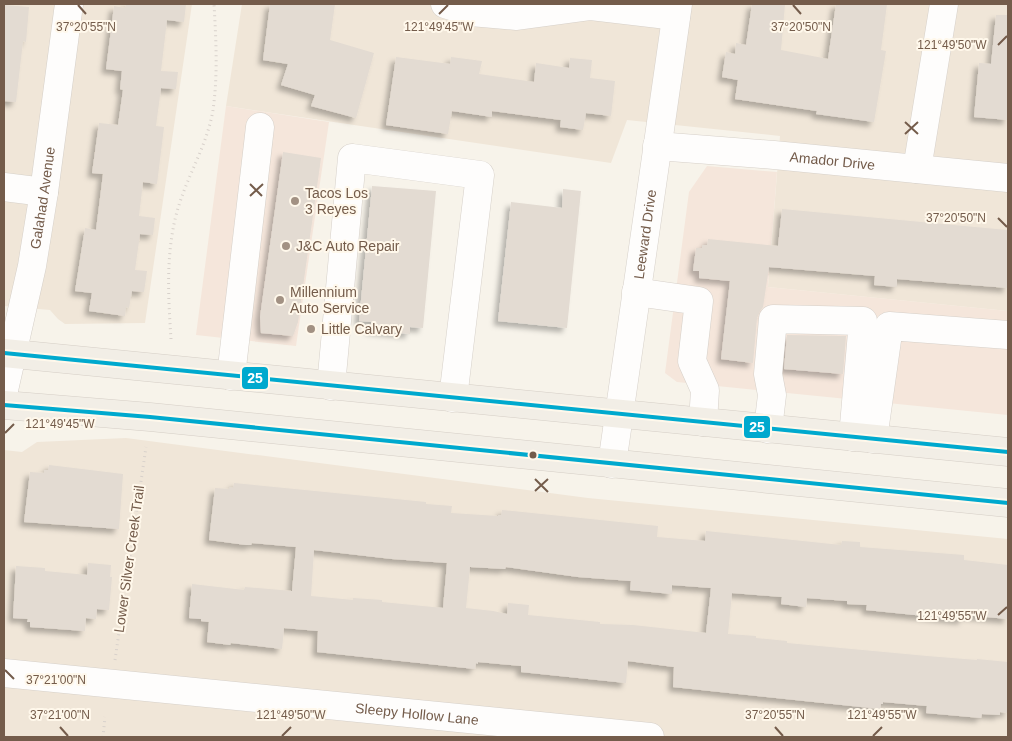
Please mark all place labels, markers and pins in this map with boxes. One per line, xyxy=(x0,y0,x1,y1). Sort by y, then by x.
place label: Tacos Los 3 Reyes xyxy=(305,185,368,217)
marker: Tacos Los 3 Reyes xyxy=(289,195,301,207)
place label: J&C Auto Repair xyxy=(296,238,400,254)
marker: J&C Auto Repair xyxy=(280,240,292,252)
place label: Millennium Auto Service xyxy=(290,284,370,316)
marker: Millennium Auto Service xyxy=(274,294,286,306)
place label: Little Calvary xyxy=(321,321,402,337)
marker: Little Calvary xyxy=(305,323,317,335)
unlabelled marker xyxy=(528,450,538,460)

